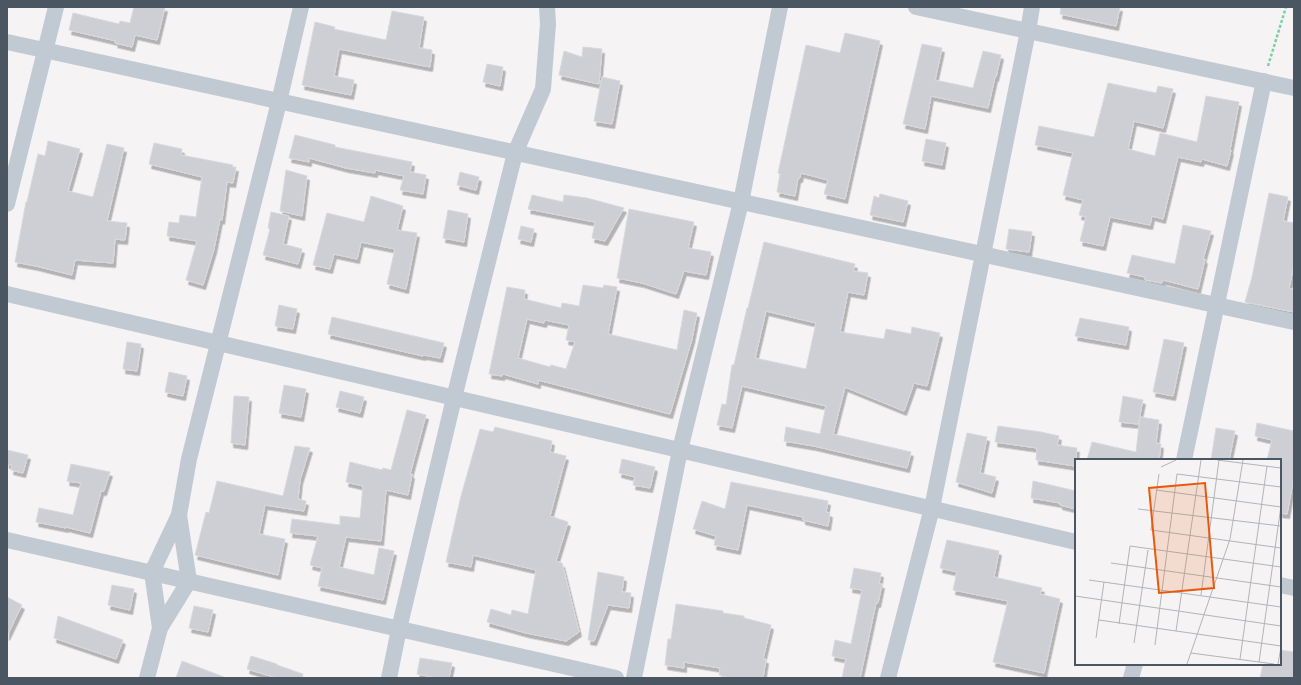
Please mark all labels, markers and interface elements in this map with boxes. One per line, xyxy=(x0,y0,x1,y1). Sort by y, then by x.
inset map xyxy=(1075,459,1281,665)

